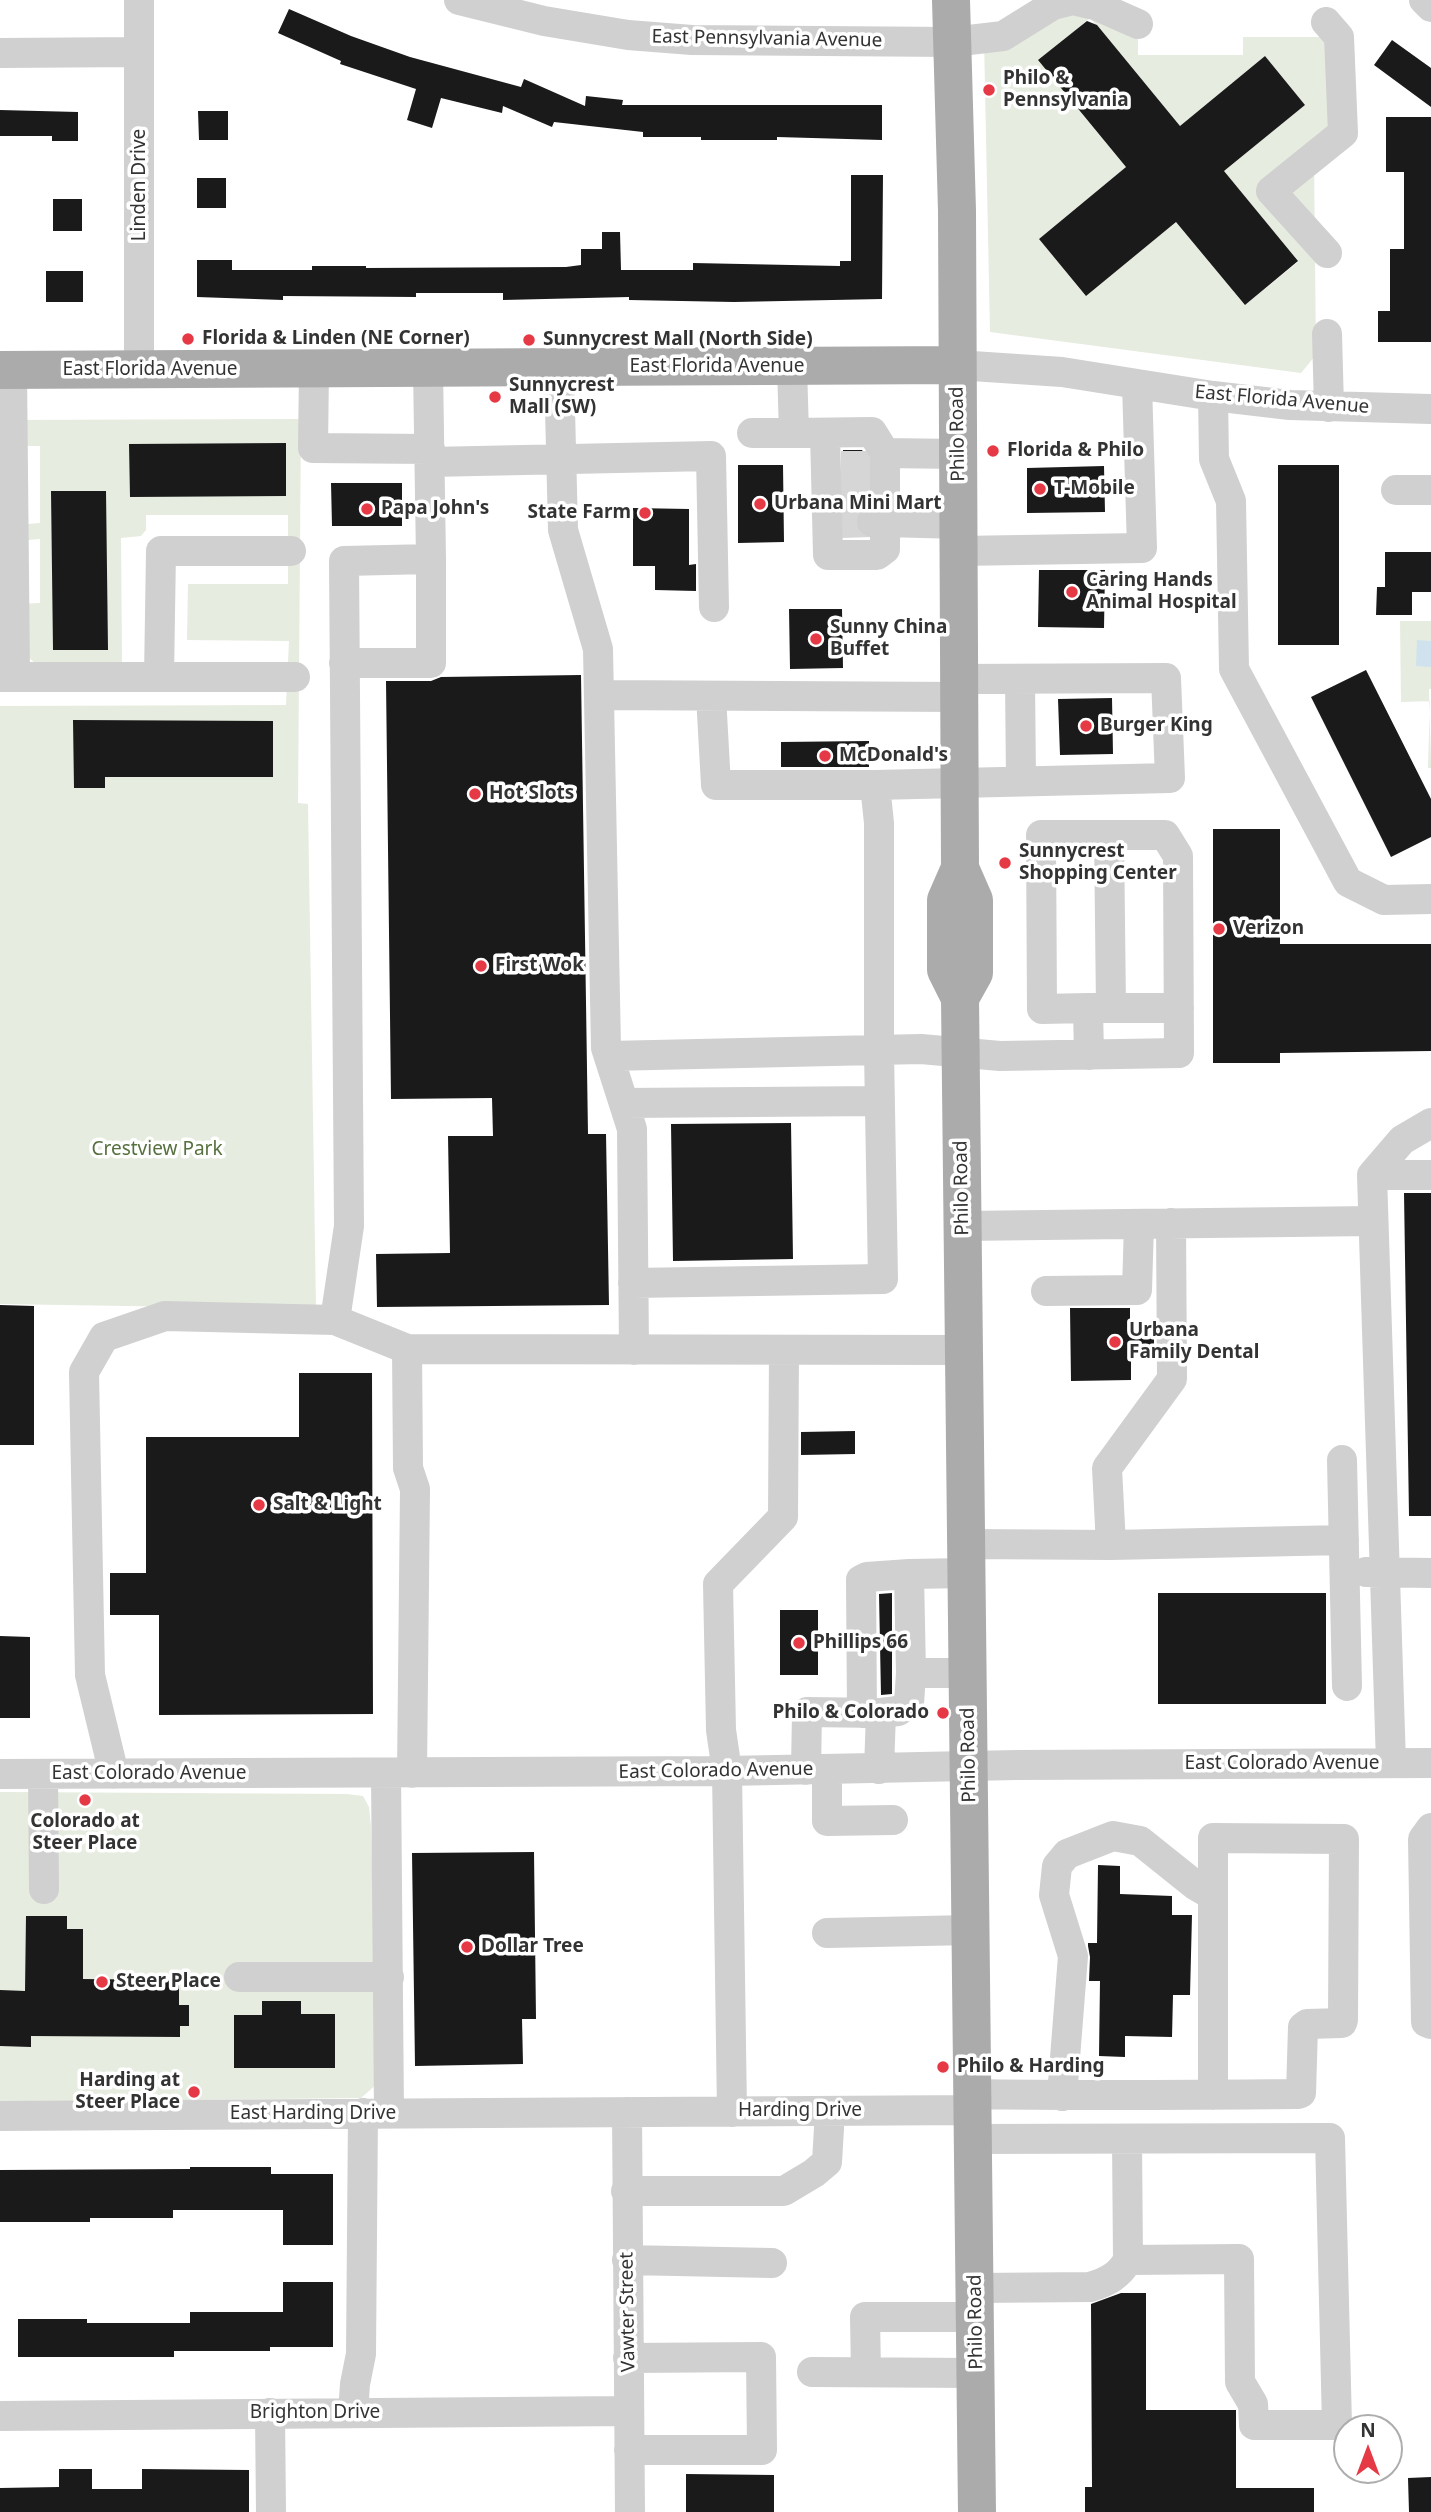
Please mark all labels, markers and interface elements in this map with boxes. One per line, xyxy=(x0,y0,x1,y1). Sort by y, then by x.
street label: East Pennsylvania Avenue xyxy=(651,26,883,52)
place label: Philo & Pennsylvania xyxy=(1003,68,1129,112)
marker: Philo & Pennsylvania xyxy=(981,82,997,98)
street label: Linden Drive xyxy=(129,129,151,241)
place label: Florida & Linden (NE Corner) xyxy=(202,328,470,350)
place label: Sunnycrest Mall (North Side) xyxy=(543,329,813,351)
marker: Florida & Linden (NE Corner) xyxy=(180,331,196,347)
marker: Sunnycrest Mall (North Side) xyxy=(521,332,537,348)
street label: East Florida Avenue xyxy=(629,356,805,378)
street label: East Florida Avenue xyxy=(62,359,238,381)
place label: Sunnycrest Mall (SW) xyxy=(509,375,614,419)
street label: East Florida Avenue xyxy=(1194,381,1370,419)
street label: Philo Road xyxy=(946,386,970,482)
marker: Sunnycrest Mall (SW) xyxy=(487,389,503,405)
place label: Florida & Philo xyxy=(1007,440,1144,462)
marker: Florida & Philo xyxy=(985,443,1001,459)
place label: T-Mobile xyxy=(1054,478,1135,500)
marker: T-Mobile xyxy=(1032,481,1048,497)
place label: Urbana Mini Mart xyxy=(774,493,942,515)
marker: Urbana Mini Mart xyxy=(752,496,768,512)
place label: Papa John's xyxy=(381,498,489,520)
marker: Papa John's xyxy=(359,501,375,517)
place label: State Farm xyxy=(528,502,631,524)
marker: State Farm xyxy=(637,505,653,521)
place label: Caring Hands Animal Hospital xyxy=(1086,570,1237,614)
marker: Caring Hands Animal Hospital xyxy=(1064,584,1080,600)
place label: Sunny China Buffet xyxy=(830,617,947,661)
marker: Sunny China Buffet xyxy=(808,631,824,647)
place label: Burger King xyxy=(1100,715,1213,737)
marker: Burger King xyxy=(1078,718,1094,734)
place label: McDonald's xyxy=(839,745,948,767)
marker: McDonald's xyxy=(817,748,833,764)
place label: Hot Slots xyxy=(489,783,574,805)
marker: Hot Slots xyxy=(467,786,483,802)
place label: Sunnycrest Shopping Center xyxy=(1019,841,1177,885)
marker: Sunnycrest Shopping Center xyxy=(997,855,1013,871)
place label: Verizon xyxy=(1233,918,1304,940)
marker: Verizon xyxy=(1211,921,1227,937)
place label: First Wok xyxy=(495,955,584,977)
marker: First Wok xyxy=(473,958,489,974)
park label: Crestview Park xyxy=(91,1139,223,1161)
street label: Philo Road xyxy=(950,1140,974,1236)
place label: Urbana Family Dental xyxy=(1129,1320,1259,1364)
marker: Urbana Family Dental xyxy=(1107,1334,1123,1350)
place label: Salt & Light xyxy=(273,1494,382,1516)
marker: Salt & Light xyxy=(251,1497,267,1513)
place label: Phillips 66 xyxy=(813,1632,908,1654)
marker: Phillips 66 xyxy=(791,1635,807,1651)
place label: Philo & Colorado xyxy=(773,1702,929,1724)
marker: Philo & Colorado xyxy=(935,1705,951,1721)
street label: Philo Road xyxy=(957,1707,981,1803)
street label: East Colorado Avenue xyxy=(1185,1753,1379,1775)
street label: East Colorado Avenue xyxy=(618,1758,814,1784)
street label: East Colorado Avenue xyxy=(52,1763,246,1785)
marker: Colorado at Steer Place xyxy=(77,1792,93,1808)
place label: Colorado at Steer Place xyxy=(30,1811,140,1855)
place label: Dollar Tree xyxy=(481,1936,584,1958)
marker: Dollar Tree xyxy=(459,1939,475,1955)
place label: Steer Place xyxy=(116,1971,221,1993)
marker: Steer Place xyxy=(94,1974,110,1990)
place label: Philo & Harding xyxy=(957,2056,1105,2078)
marker: Philo & Harding xyxy=(935,2059,951,2075)
place label: Harding at Steer Place xyxy=(75,2070,180,2114)
marker: Harding at Steer Place xyxy=(186,2084,202,2100)
street label: Harding Drive xyxy=(738,2100,862,2122)
street label: East Harding Drive xyxy=(230,2103,396,2125)
street label: Vawter Street xyxy=(616,2252,640,2372)
street label: Philo Road xyxy=(964,2274,988,2370)
street label: Brighton Drive xyxy=(250,2402,380,2424)
north arrow xyxy=(1333,2414,1403,2484)
text: N xyxy=(1360,2417,1376,2443)

